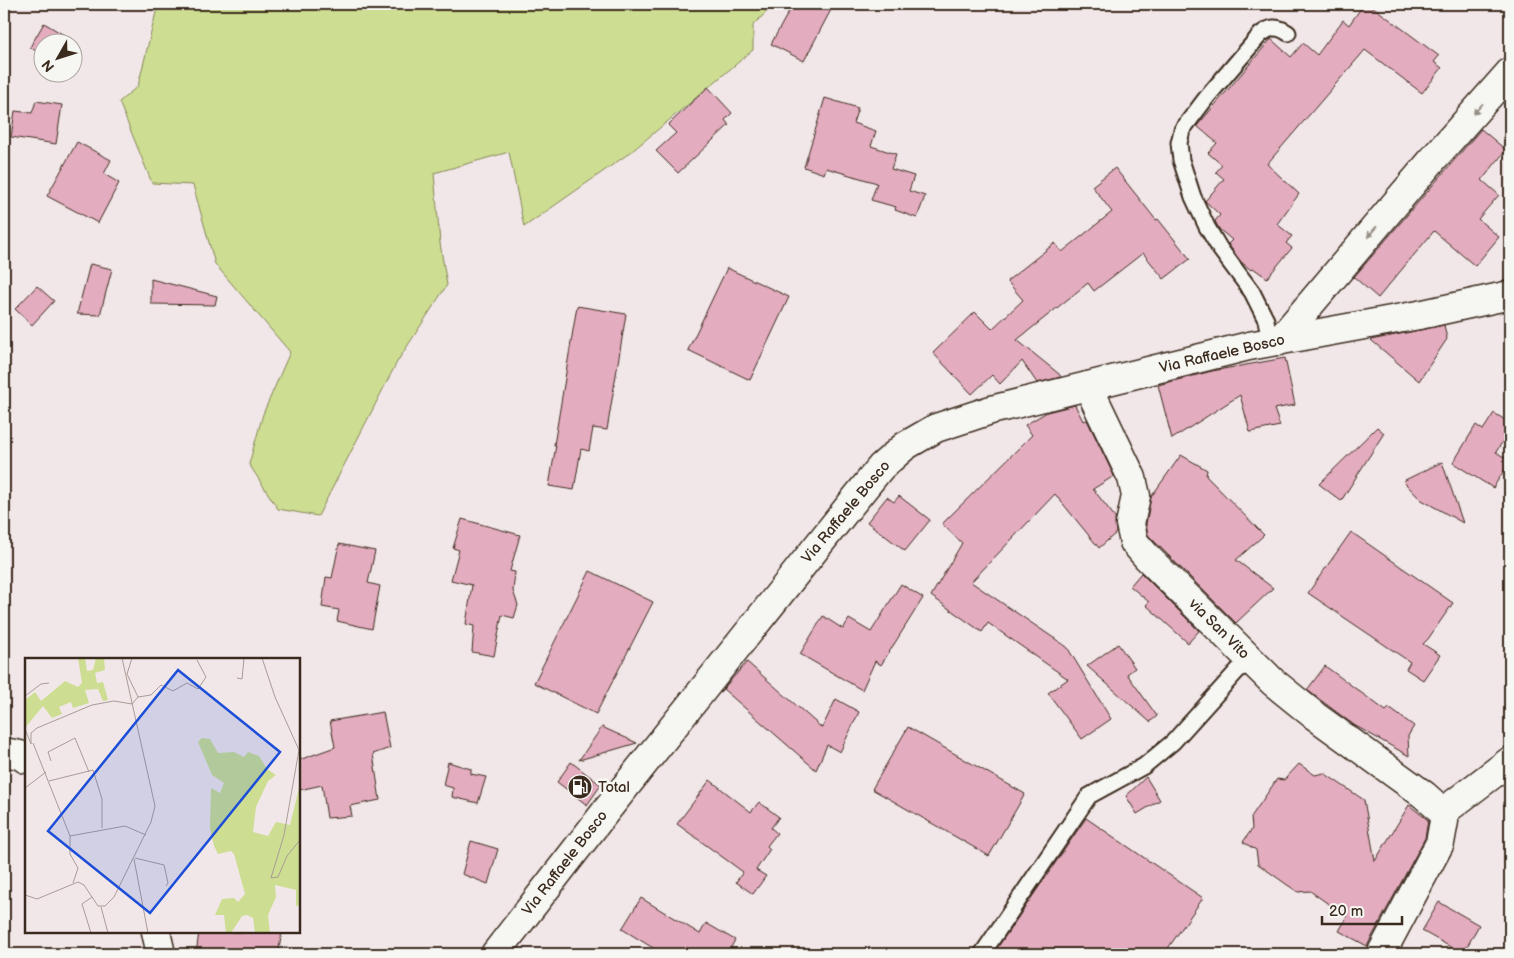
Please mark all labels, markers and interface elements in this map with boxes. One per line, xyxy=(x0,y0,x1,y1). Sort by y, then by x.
north arrow xyxy=(32,32,82,82)
text: N xyxy=(38,56,58,75)
one-way arrow xyxy=(1472,102,1484,114)
one-way arrow xyxy=(1366,225,1377,238)
street label: Via Raffaele Bosco xyxy=(1157,330,1287,378)
street label: Via Raffaele Bosco xyxy=(797,457,895,567)
street label: via San Vito xyxy=(1184,594,1253,663)
inset map xyxy=(25,658,300,933)
fuel station icon: Total xyxy=(567,774,593,800)
place label: Total xyxy=(598,778,630,797)
street label: Via Raffaele Bosco xyxy=(518,807,612,919)
scale bar xyxy=(1322,893,1402,925)
text: 20 m xyxy=(1329,902,1363,921)

